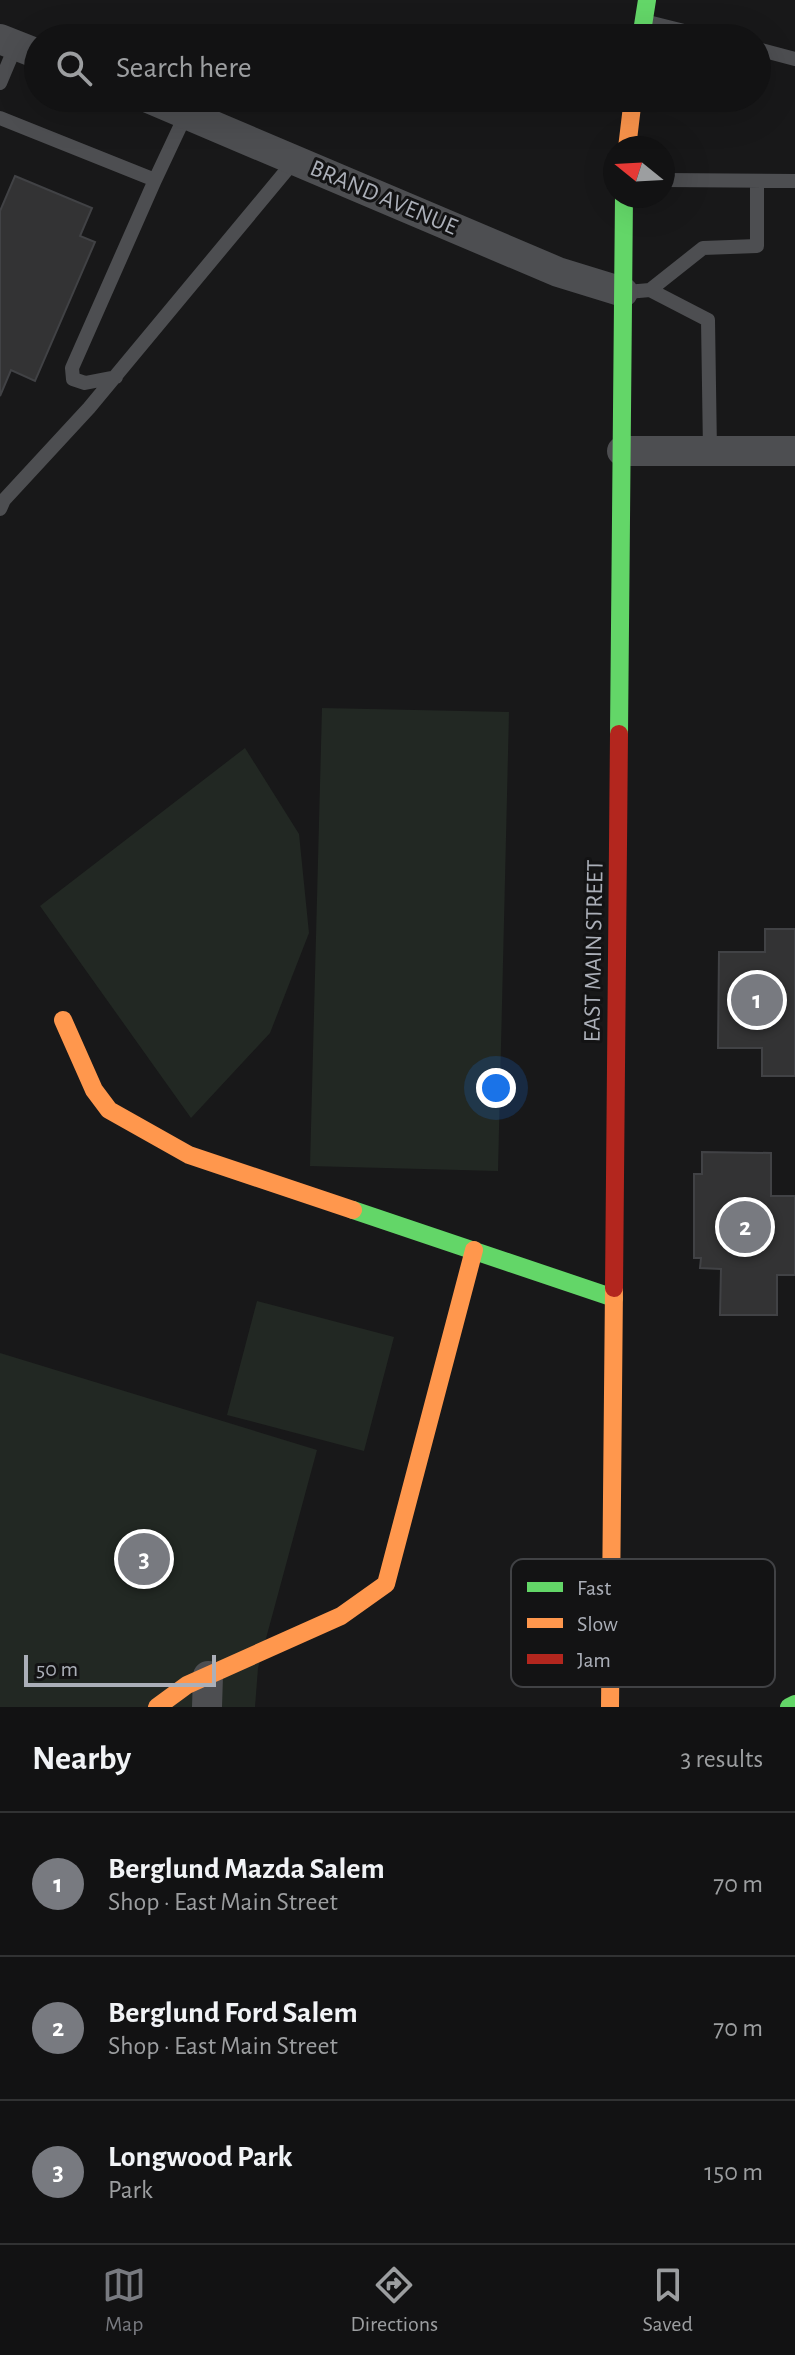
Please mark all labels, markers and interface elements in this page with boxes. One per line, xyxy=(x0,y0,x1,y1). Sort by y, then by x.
search box xyxy=(24,24,771,112)
icon: search xyxy=(52,46,96,90)
text: Search here xyxy=(116,53,252,83)
north arrow xyxy=(603,136,675,208)
street label: BRAND AVENUE xyxy=(306,156,461,240)
street label: EAST MAIN STREET xyxy=(580,859,608,1043)
pin: 1 xyxy=(731,970,783,1030)
your location xyxy=(476,1068,516,1108)
pin: 2 xyxy=(719,1197,771,1257)
pin: 3 xyxy=(118,1529,170,1589)
legend xyxy=(511,1559,775,1687)
text: Fast xyxy=(577,1577,611,1599)
text: Slow xyxy=(577,1613,618,1635)
text: Jam xyxy=(577,1649,611,1671)
scale bar xyxy=(24,1651,216,1687)
text: 50 m xyxy=(36,1658,78,1680)
text: Nearby xyxy=(32,1742,131,1776)
text: 3 results xyxy=(680,1746,763,1772)
text: Berglund Mazda Salem xyxy=(108,1854,385,1884)
text: 1 xyxy=(53,1871,63,1897)
text: 70 m xyxy=(713,1871,763,1897)
text: Shop · East Main Street xyxy=(108,1889,338,1915)
text: Berglund Ford Salem xyxy=(108,1998,358,2028)
text: 2 xyxy=(52,2015,64,2041)
text: 70 m xyxy=(713,2015,763,2041)
text: Shop · East Main Street xyxy=(108,2033,338,2059)
text: Longwood Park xyxy=(108,2142,292,2172)
text: 3 xyxy=(52,2159,64,2185)
text: 150 m xyxy=(704,2159,763,2185)
text: Park xyxy=(108,2177,153,2203)
tab: Map xyxy=(102,2263,146,2337)
tab: Directions xyxy=(350,2263,438,2337)
tab: Saved xyxy=(642,2263,693,2337)

